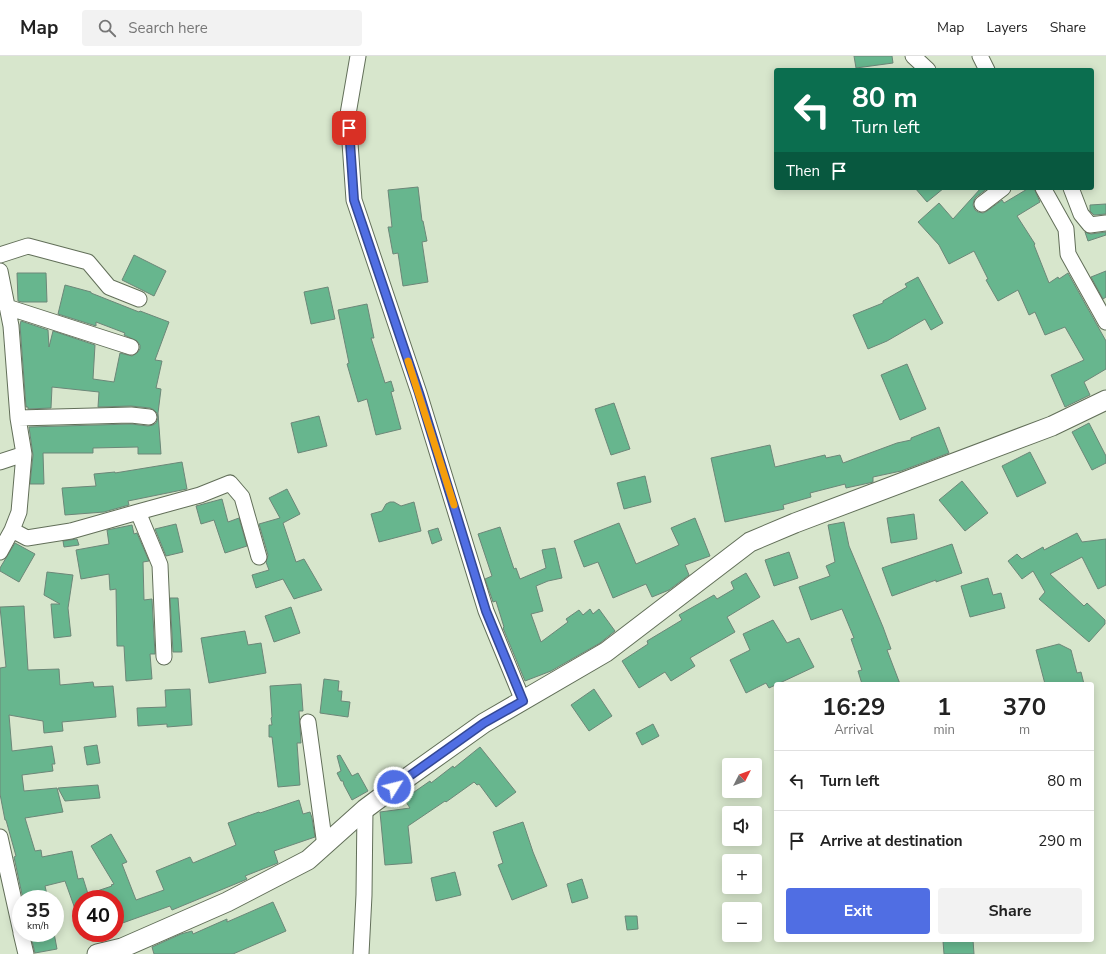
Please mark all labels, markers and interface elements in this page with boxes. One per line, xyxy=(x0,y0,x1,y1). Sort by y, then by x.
search box xyxy=(82,10,362,46)
text: Map xyxy=(20,15,58,41)
icon: search xyxy=(96,17,118,39)
text: Search here xyxy=(128,18,208,38)
text: Map xyxy=(937,18,964,37)
text: Layers xyxy=(986,18,1028,37)
text: Share xyxy=(1050,18,1086,37)
text: 80 m xyxy=(852,79,918,117)
icon: left xyxy=(786,84,838,136)
pin xyxy=(332,111,366,145)
text: Turn left xyxy=(852,115,920,139)
icon: arrive xyxy=(338,117,360,139)
icon: arrive xyxy=(828,160,850,182)
text: Then xyxy=(786,161,820,181)
text: 16:29 xyxy=(822,691,885,723)
text: 1 xyxy=(937,691,951,723)
text: 370 xyxy=(1003,691,1046,723)
text: Arrival xyxy=(834,721,873,739)
text: min xyxy=(933,721,955,739)
text: m xyxy=(1019,721,1030,739)
north arrow xyxy=(722,758,762,798)
map controls xyxy=(722,758,762,942)
position arrow xyxy=(373,766,415,808)
icon: left xyxy=(786,770,808,792)
text: Turn left xyxy=(820,771,879,791)
text: 80 m xyxy=(1047,771,1082,791)
button: sound xyxy=(722,806,762,846)
icon: arrive xyxy=(786,830,808,852)
text: Arrive at destination xyxy=(820,831,963,851)
text: 290 m xyxy=(1038,831,1082,851)
button: + xyxy=(722,854,762,894)
button: Exit xyxy=(786,888,930,934)
button: Share xyxy=(938,888,1082,934)
speed limit sign: 40 xyxy=(72,890,124,942)
text: 35 xyxy=(26,897,50,924)
button: − xyxy=(722,902,762,942)
text: km/h xyxy=(27,919,49,933)

